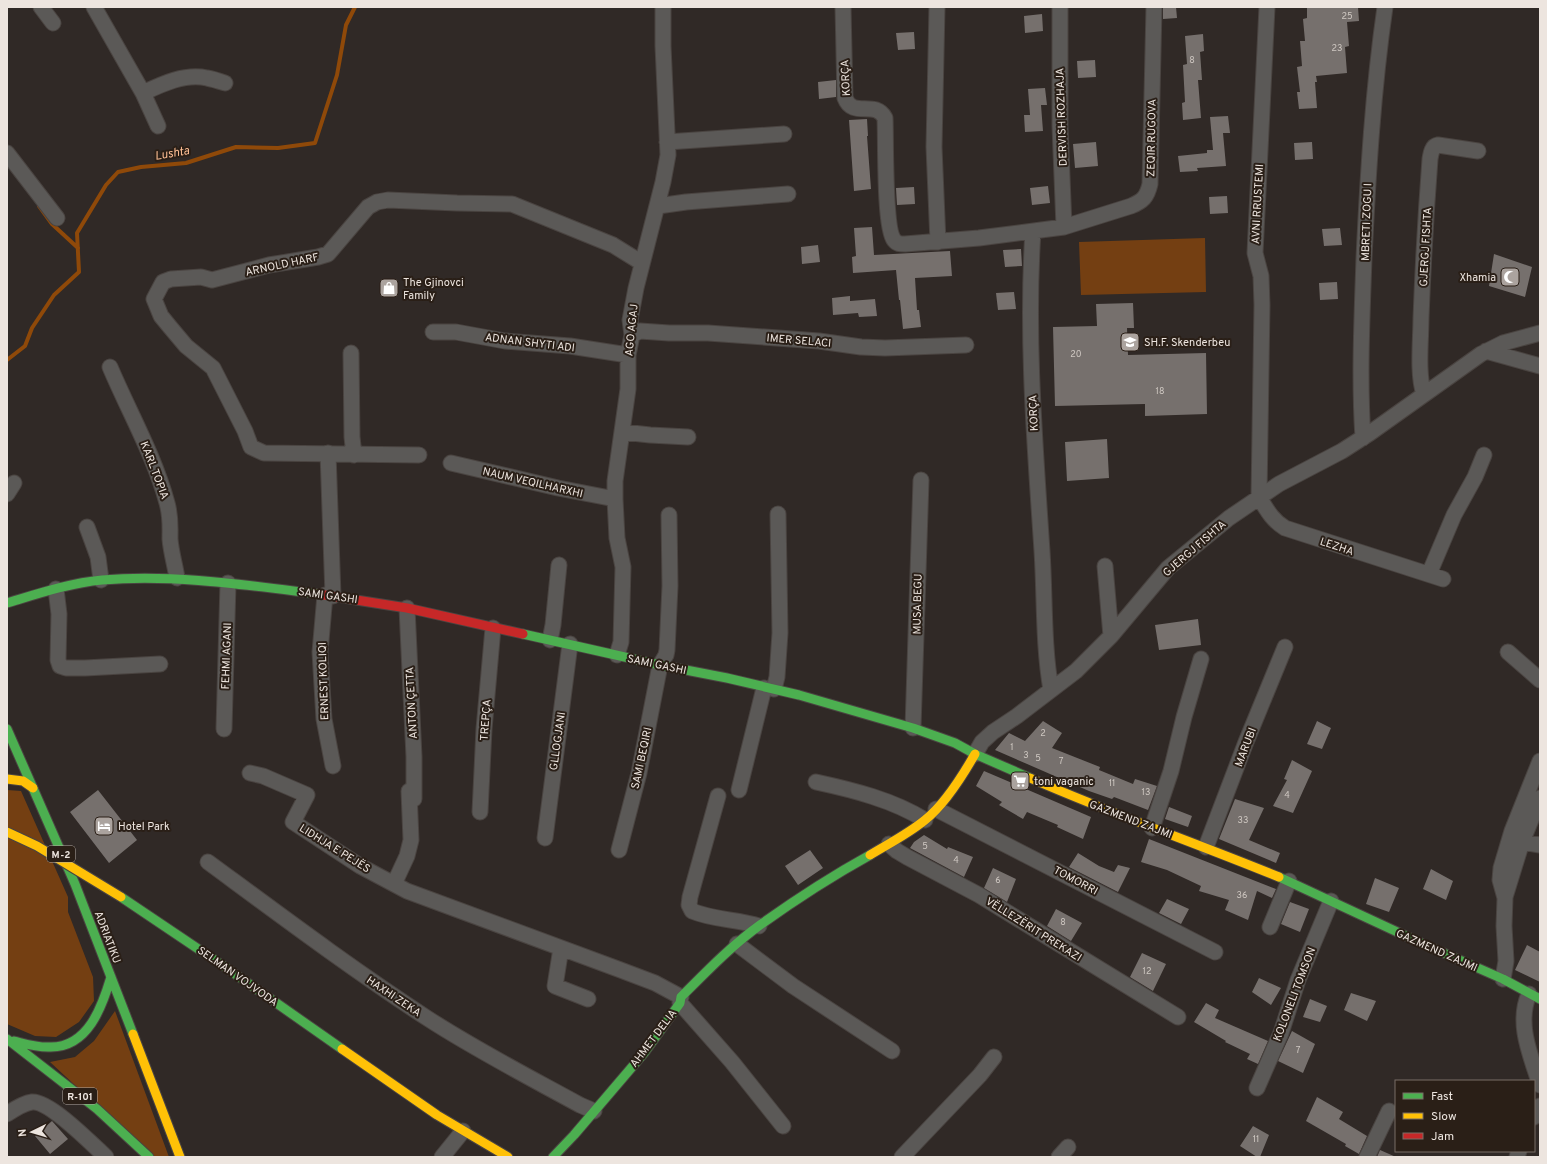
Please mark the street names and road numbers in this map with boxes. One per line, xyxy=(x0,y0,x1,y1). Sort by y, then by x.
street label: KORÇA xyxy=(838,59,854,96)
street label: DERVISH ROZHAJA xyxy=(1053,68,1071,166)
street label: ZEQIR RUGOVA xyxy=(1144,99,1160,177)
street label: AVNI RRUSTEMI xyxy=(1249,164,1267,244)
street label: MBRETI ZOGU I xyxy=(1359,183,1375,261)
street label: GJERGJ FISHTA xyxy=(1417,207,1435,287)
street label: ARNOLD HARF xyxy=(244,250,320,280)
street label: AGO AGAJ xyxy=(622,303,642,357)
street label: ADNAN SHYTI ADI xyxy=(484,331,576,355)
street label: IMER SELACI xyxy=(766,331,832,351)
street label: KORÇA xyxy=(1026,395,1042,431)
street label: KARL TOPIA xyxy=(137,439,172,501)
street label: NAUM VEQILHARXHI xyxy=(481,465,584,501)
street label: GJERGJ FISHTA xyxy=(1160,517,1229,580)
street label: LEZHA xyxy=(1318,535,1355,559)
street label: MUSA BEGU xyxy=(910,573,926,635)
street label: SAMI GASHI xyxy=(297,585,359,607)
street label: FEHMI AGANI xyxy=(219,622,235,690)
street label: ERNEST KOLIQI xyxy=(316,642,332,720)
street label: SAMI GASHI xyxy=(626,652,688,678)
street label: ANTON ÇETTA xyxy=(403,667,421,739)
street label: TREPÇA xyxy=(478,699,494,741)
street label: GLLOGJANI xyxy=(547,711,569,771)
street label: SAMI BEQIRI xyxy=(629,726,655,790)
street label: MARUBI xyxy=(1232,726,1260,769)
street label: GAZMEND ZAJMI xyxy=(1087,798,1174,842)
street label: LIDHJA E PEJËS xyxy=(296,821,373,876)
road number: M-2 xyxy=(47,846,75,862)
street label: TOMORRI xyxy=(1051,863,1100,898)
street label: VËLLEZËRIT PREKAZI xyxy=(983,894,1085,965)
street label: ADRIATIKU xyxy=(91,909,123,966)
street label: GAZMEND ZAJMI xyxy=(1394,927,1480,975)
street label: SELMAN VOJVODA xyxy=(194,944,280,1010)
street label: KOLONELI TOMSON xyxy=(1271,945,1319,1043)
street label: HAXHI ZEKA xyxy=(363,973,423,1020)
street label: AHMET DELIA xyxy=(627,1007,680,1071)
road number: R-101 xyxy=(63,1088,97,1104)

